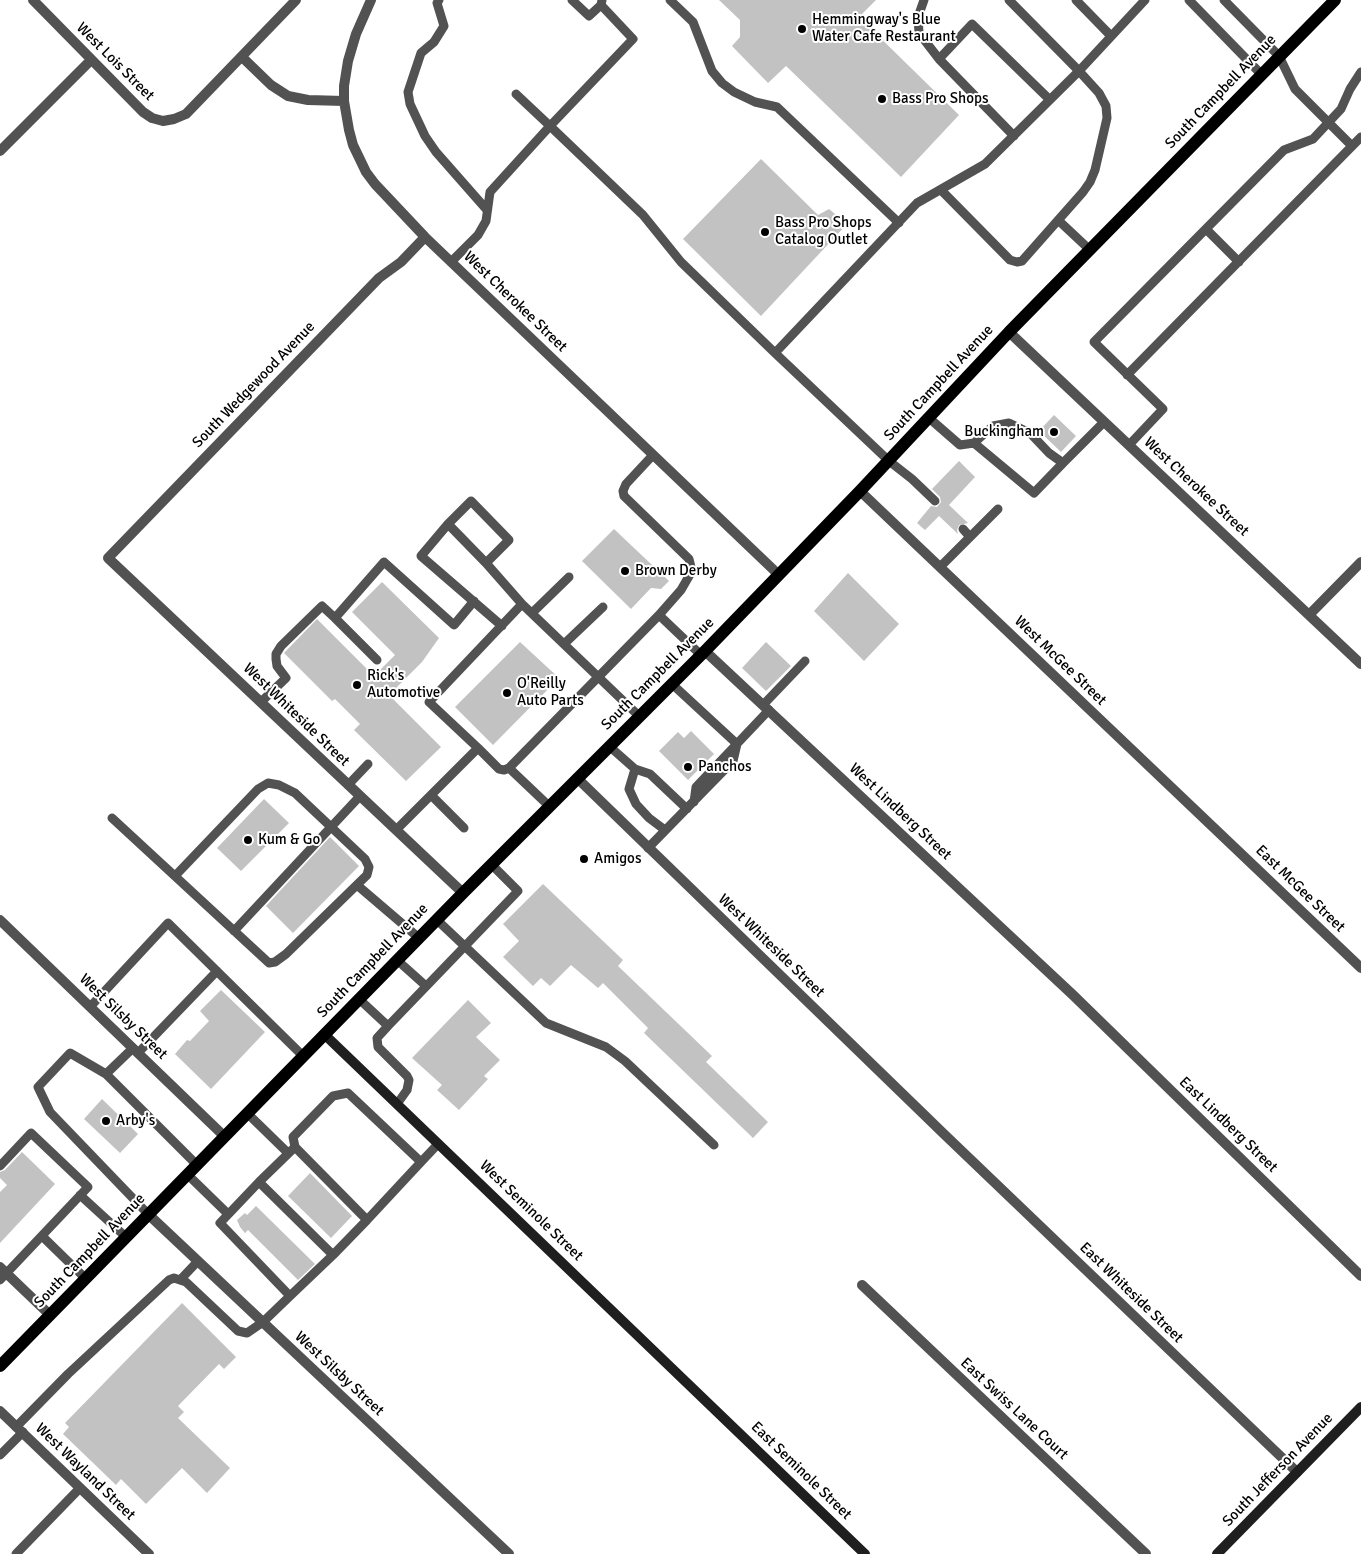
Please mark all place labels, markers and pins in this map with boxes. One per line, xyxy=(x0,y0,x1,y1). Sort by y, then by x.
place label: Hemmingway's Blue Water Cafe Restaurant xyxy=(812,11,956,46)
marker: Hemmingway's Blue Water Cafe Restaurant xyxy=(796,23,808,35)
place label: Bass Pro Shops xyxy=(892,90,989,108)
marker: Bass Pro Shops xyxy=(876,93,888,105)
place label: Bass Pro Shops Catalog Outlet xyxy=(775,214,872,249)
marker: Bass Pro Shops Catalog Outlet xyxy=(759,226,771,238)
place label: Buckingham xyxy=(964,423,1044,441)
marker: Buckingham xyxy=(1048,426,1060,438)
place label: Brown Derby xyxy=(635,562,717,580)
marker: Brown Derby xyxy=(619,565,631,577)
place label: Rick's Automotive xyxy=(367,667,440,702)
place label: O'Reilly Auto Parts xyxy=(517,675,584,710)
marker: Rick's Automotive xyxy=(351,679,363,691)
marker: O'Reilly Auto Parts xyxy=(501,687,513,699)
place label: Panchos xyxy=(698,758,752,776)
marker: Panchos xyxy=(682,761,694,773)
place label: Kum & Go xyxy=(258,831,320,849)
marker: Kum & Go xyxy=(242,834,254,846)
place label: Amigos xyxy=(594,850,641,868)
marker: Amigos xyxy=(578,853,590,865)
place label: Arby's xyxy=(116,1112,155,1130)
marker: Arby's xyxy=(100,1115,112,1127)

